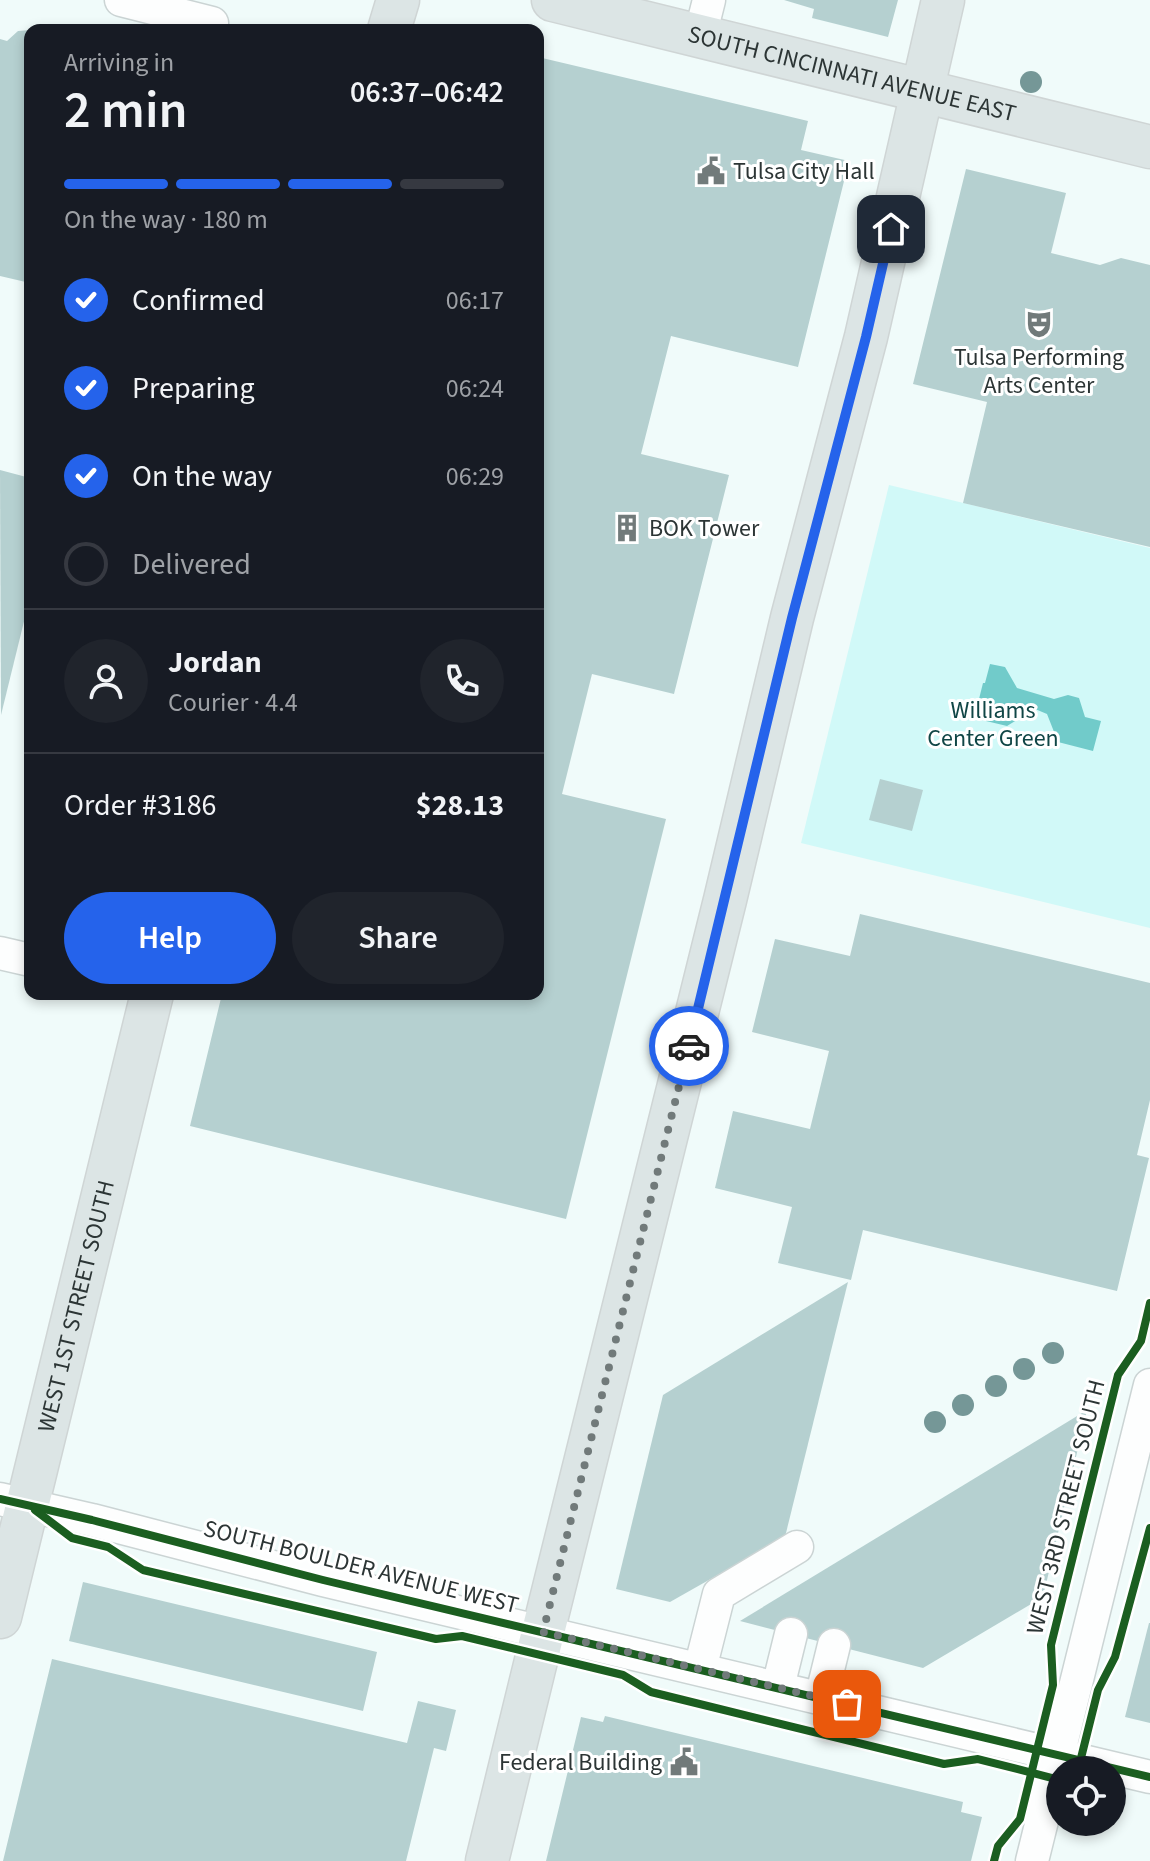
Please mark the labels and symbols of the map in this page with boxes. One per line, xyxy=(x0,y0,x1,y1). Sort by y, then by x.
street label: SOUTH CINCINNATI AVENUE EAST xyxy=(684,16,1020,131)
place label: Tulsa City Hall xyxy=(733,154,875,189)
public building icon: Tulsa City Hall xyxy=(696,156,726,186)
pin xyxy=(857,195,925,263)
theatre icon: Tulsa Performing Arts Center xyxy=(1024,309,1054,339)
place label: Tulsa Performing Arts Center xyxy=(954,340,1124,403)
place label: BOK Tower xyxy=(649,511,760,546)
building icon: BOK Tower xyxy=(612,513,642,543)
park label: Williams Center Green xyxy=(927,693,1059,756)
courier xyxy=(649,1006,729,1086)
street label: WEST 1ST STREET SOUTH xyxy=(28,1177,123,1436)
street label: WEST 3RD STREET SOUTH xyxy=(1017,1376,1115,1638)
street label: SOUTH BOULDER AVENUE WEST xyxy=(200,1511,522,1623)
pin xyxy=(813,1670,881,1738)
place label: Federal Building xyxy=(499,1745,662,1780)
public building icon: Federal Building xyxy=(669,1747,699,1777)

